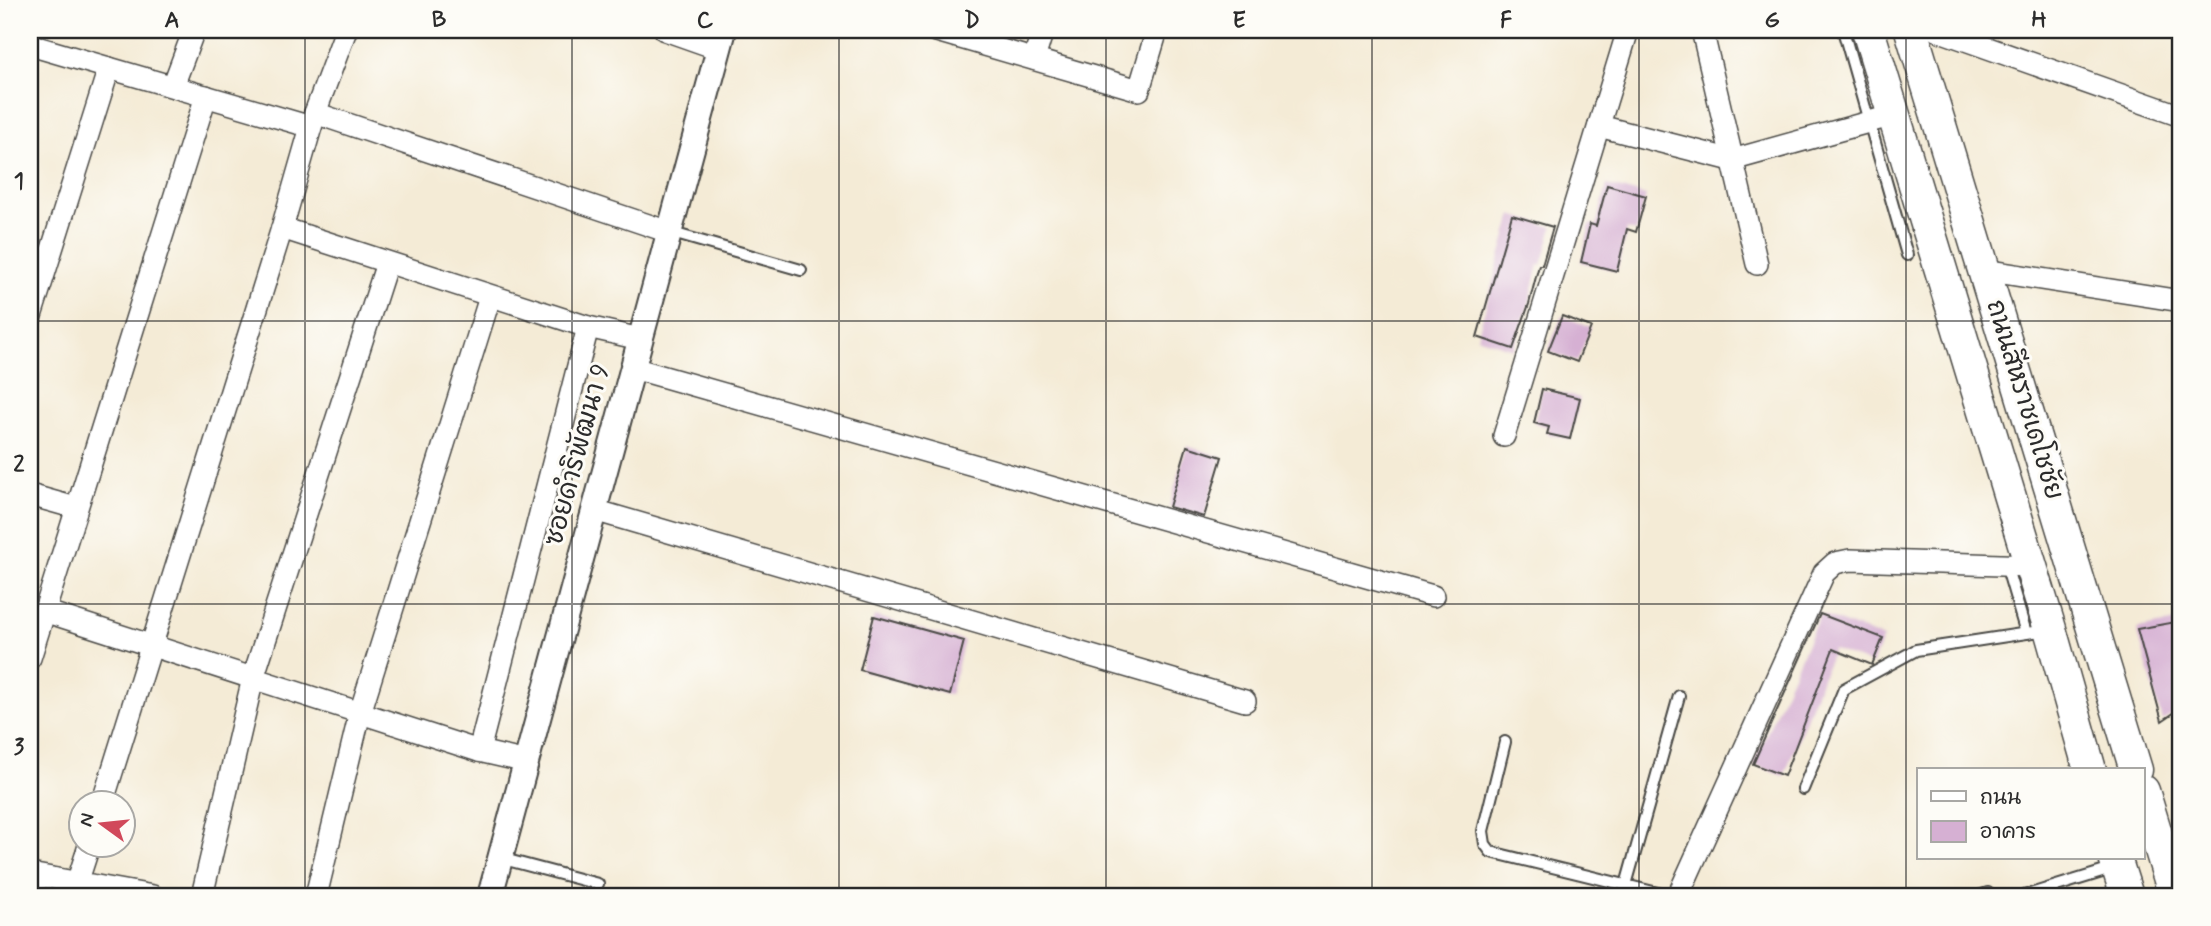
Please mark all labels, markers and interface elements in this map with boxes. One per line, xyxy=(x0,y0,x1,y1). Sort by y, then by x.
text: A xyxy=(164,6,180,36)
text: B xyxy=(432,6,447,36)
text: C xyxy=(697,6,714,36)
text: D xyxy=(964,6,980,36)
text: E xyxy=(1232,6,1246,36)
text: F xyxy=(1500,6,1512,36)
text: G xyxy=(1764,6,1780,36)
text: H xyxy=(2031,6,2047,36)
text: 1 xyxy=(14,167,24,197)
street label: ถนนสีหราชเดโชชัย xyxy=(1977,295,2072,504)
street label: ซอยดำริพัฒนา 9 xyxy=(537,360,619,550)
text: 2 xyxy=(13,450,25,480)
text: 3 xyxy=(14,733,25,763)
legend xyxy=(1917,768,2144,860)
text: ถนน xyxy=(1980,784,2021,812)
north arrow xyxy=(66,790,136,860)
text: N xyxy=(73,811,101,829)
text: อาคาร xyxy=(1980,818,2036,846)

